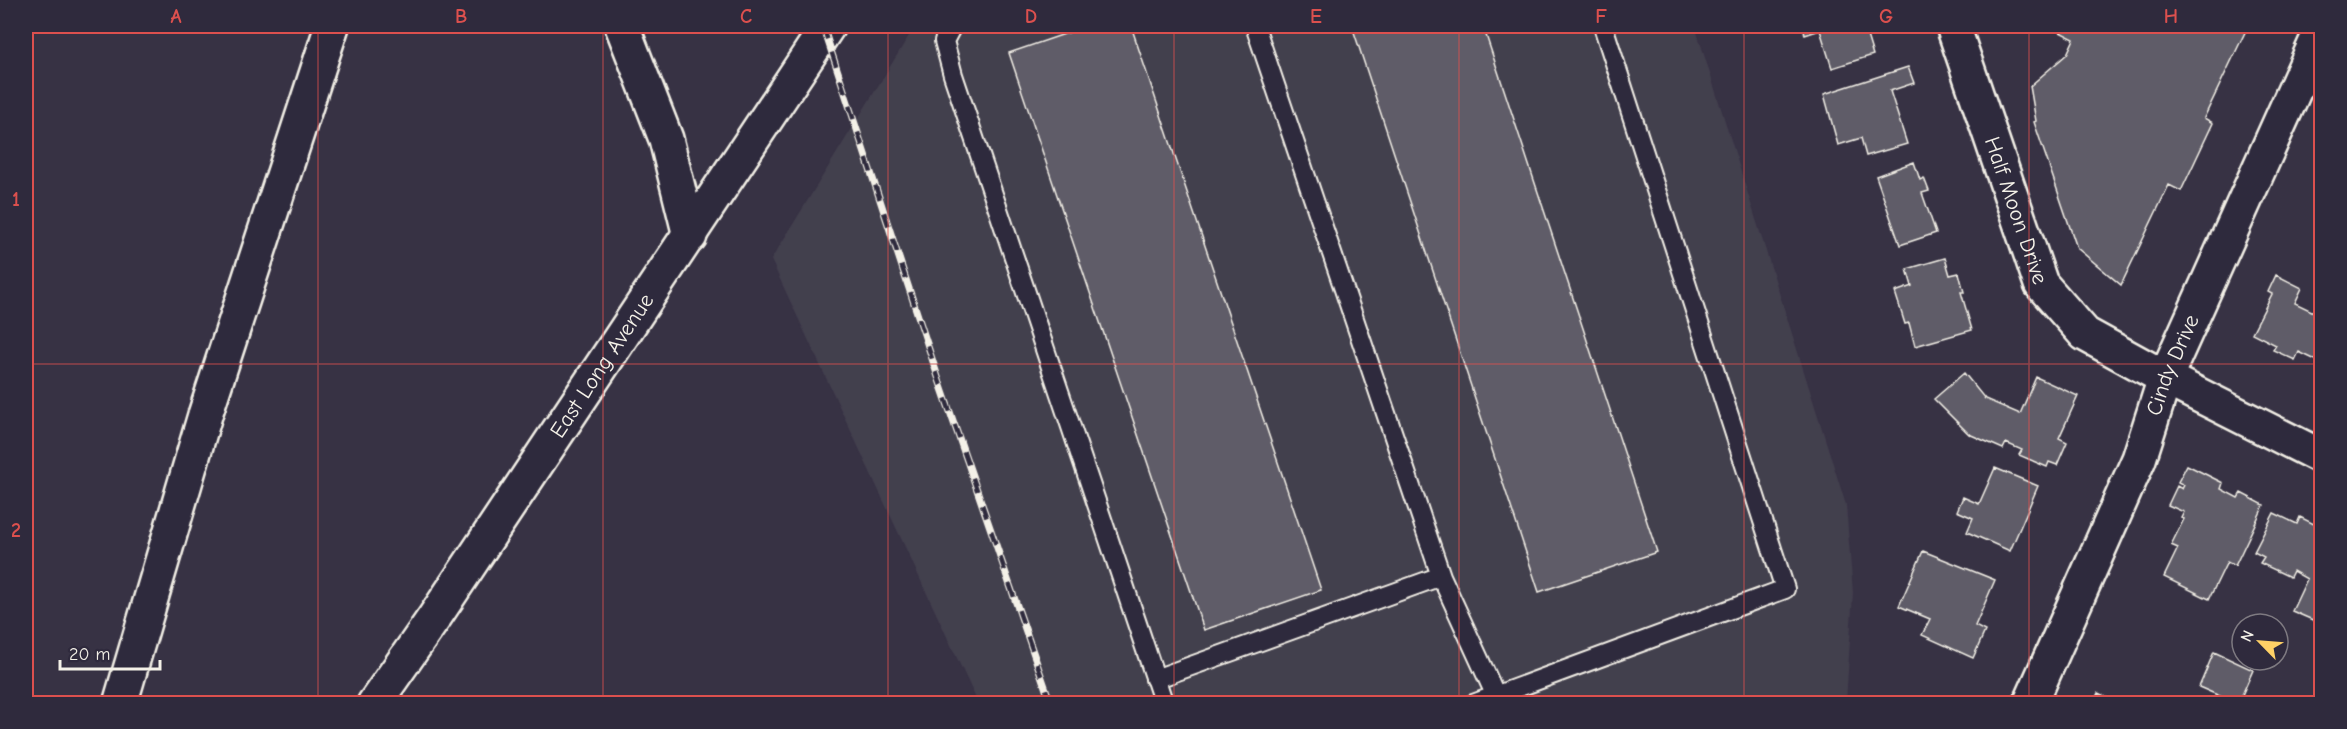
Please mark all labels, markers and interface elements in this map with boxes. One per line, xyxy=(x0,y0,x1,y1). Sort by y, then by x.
text: A xyxy=(170,5,182,28)
text: B xyxy=(455,5,467,28)
text: C xyxy=(740,5,752,28)
text: D xyxy=(1025,5,1037,28)
text: E xyxy=(1310,5,1322,28)
text: F xyxy=(1595,5,1607,28)
text: G xyxy=(1879,5,1893,28)
text: H xyxy=(2164,5,2178,28)
street label: Half Moon Drive xyxy=(1979,133,2053,288)
text: 1 xyxy=(12,188,20,211)
street label: East Long Avenue xyxy=(545,289,659,443)
street label: Cindy Drive xyxy=(2141,310,2205,419)
text: 2 xyxy=(11,519,21,542)
north arrow xyxy=(2230,612,2290,672)
text: N xyxy=(2237,628,2258,645)
scale bar xyxy=(60,633,160,671)
text: 20 m xyxy=(69,644,110,665)

